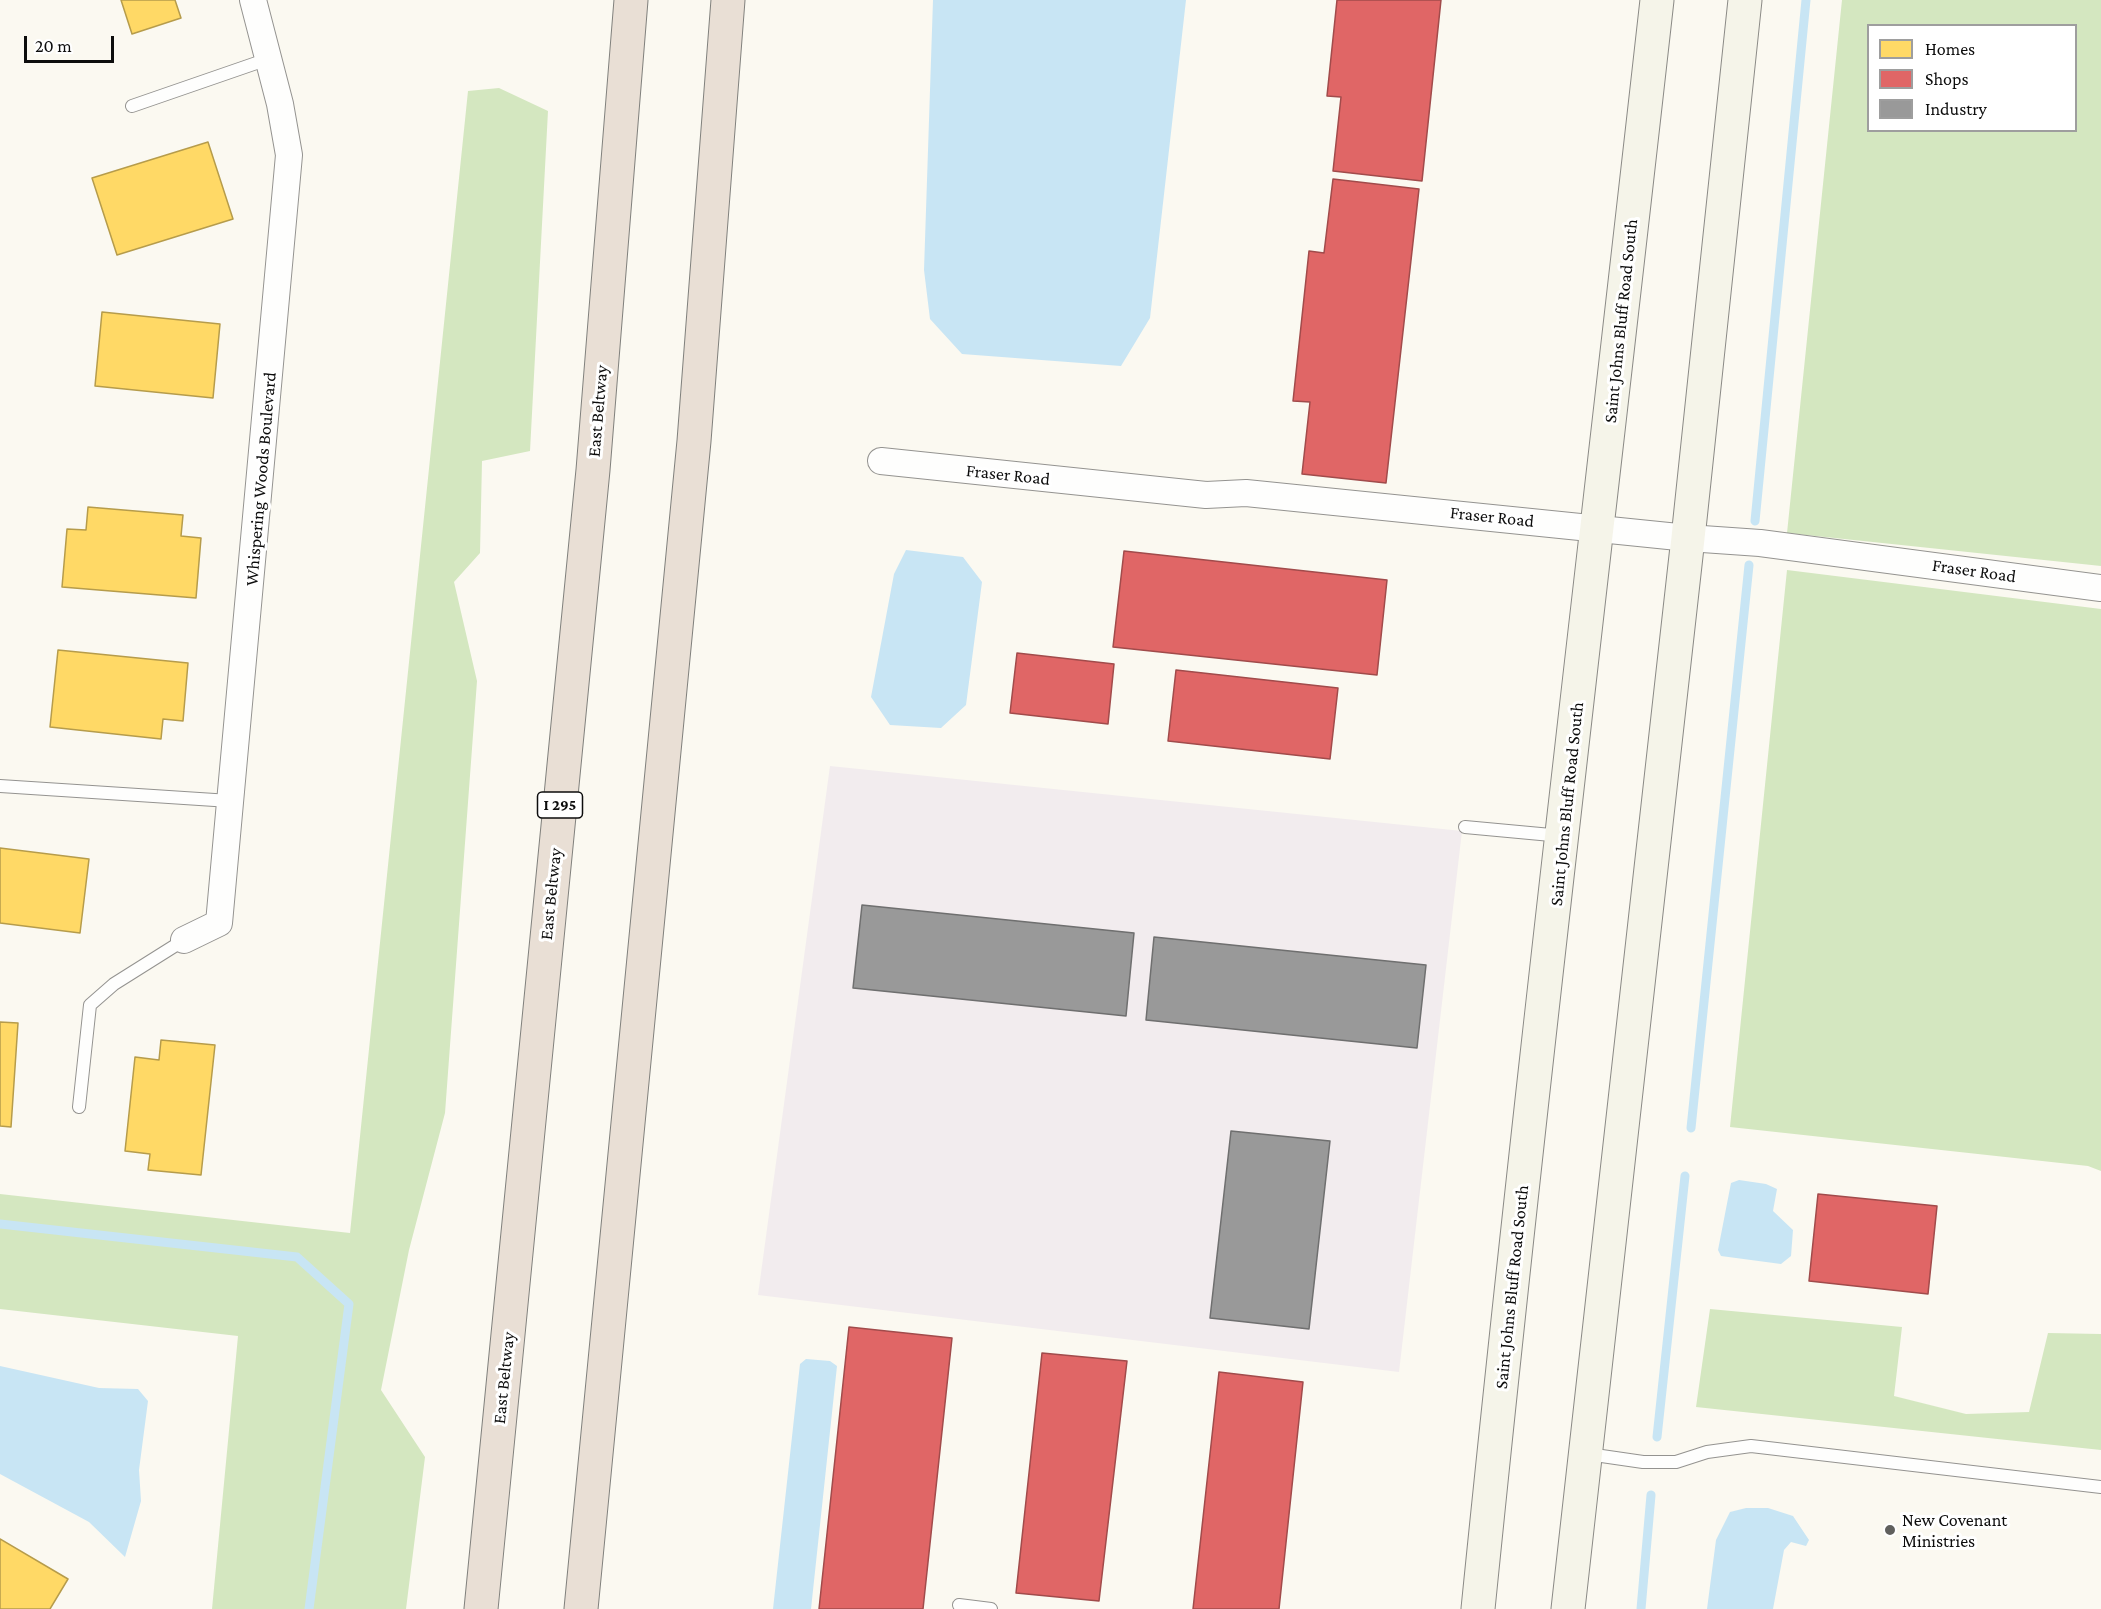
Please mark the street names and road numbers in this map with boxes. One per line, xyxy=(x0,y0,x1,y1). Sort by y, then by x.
street label: Saint Johns Bluff Road South xyxy=(1600,218,1642,424)
street label: East Beltway xyxy=(583,364,613,458)
street label: Whispering Woods Boulevard xyxy=(241,371,281,587)
street label: Fraser Road xyxy=(965,460,1051,490)
street label: Fraser Road xyxy=(1449,502,1535,532)
street label: Fraser Road xyxy=(1931,554,2017,588)
street label: Saint Johns Bluff Road South xyxy=(1546,701,1588,907)
road number: I 295 xyxy=(538,792,582,818)
street label: East Beltway xyxy=(535,847,567,941)
street label: Saint Johns Bluff Road South xyxy=(1491,1184,1533,1390)
street label: East Beltway xyxy=(488,1331,520,1425)

